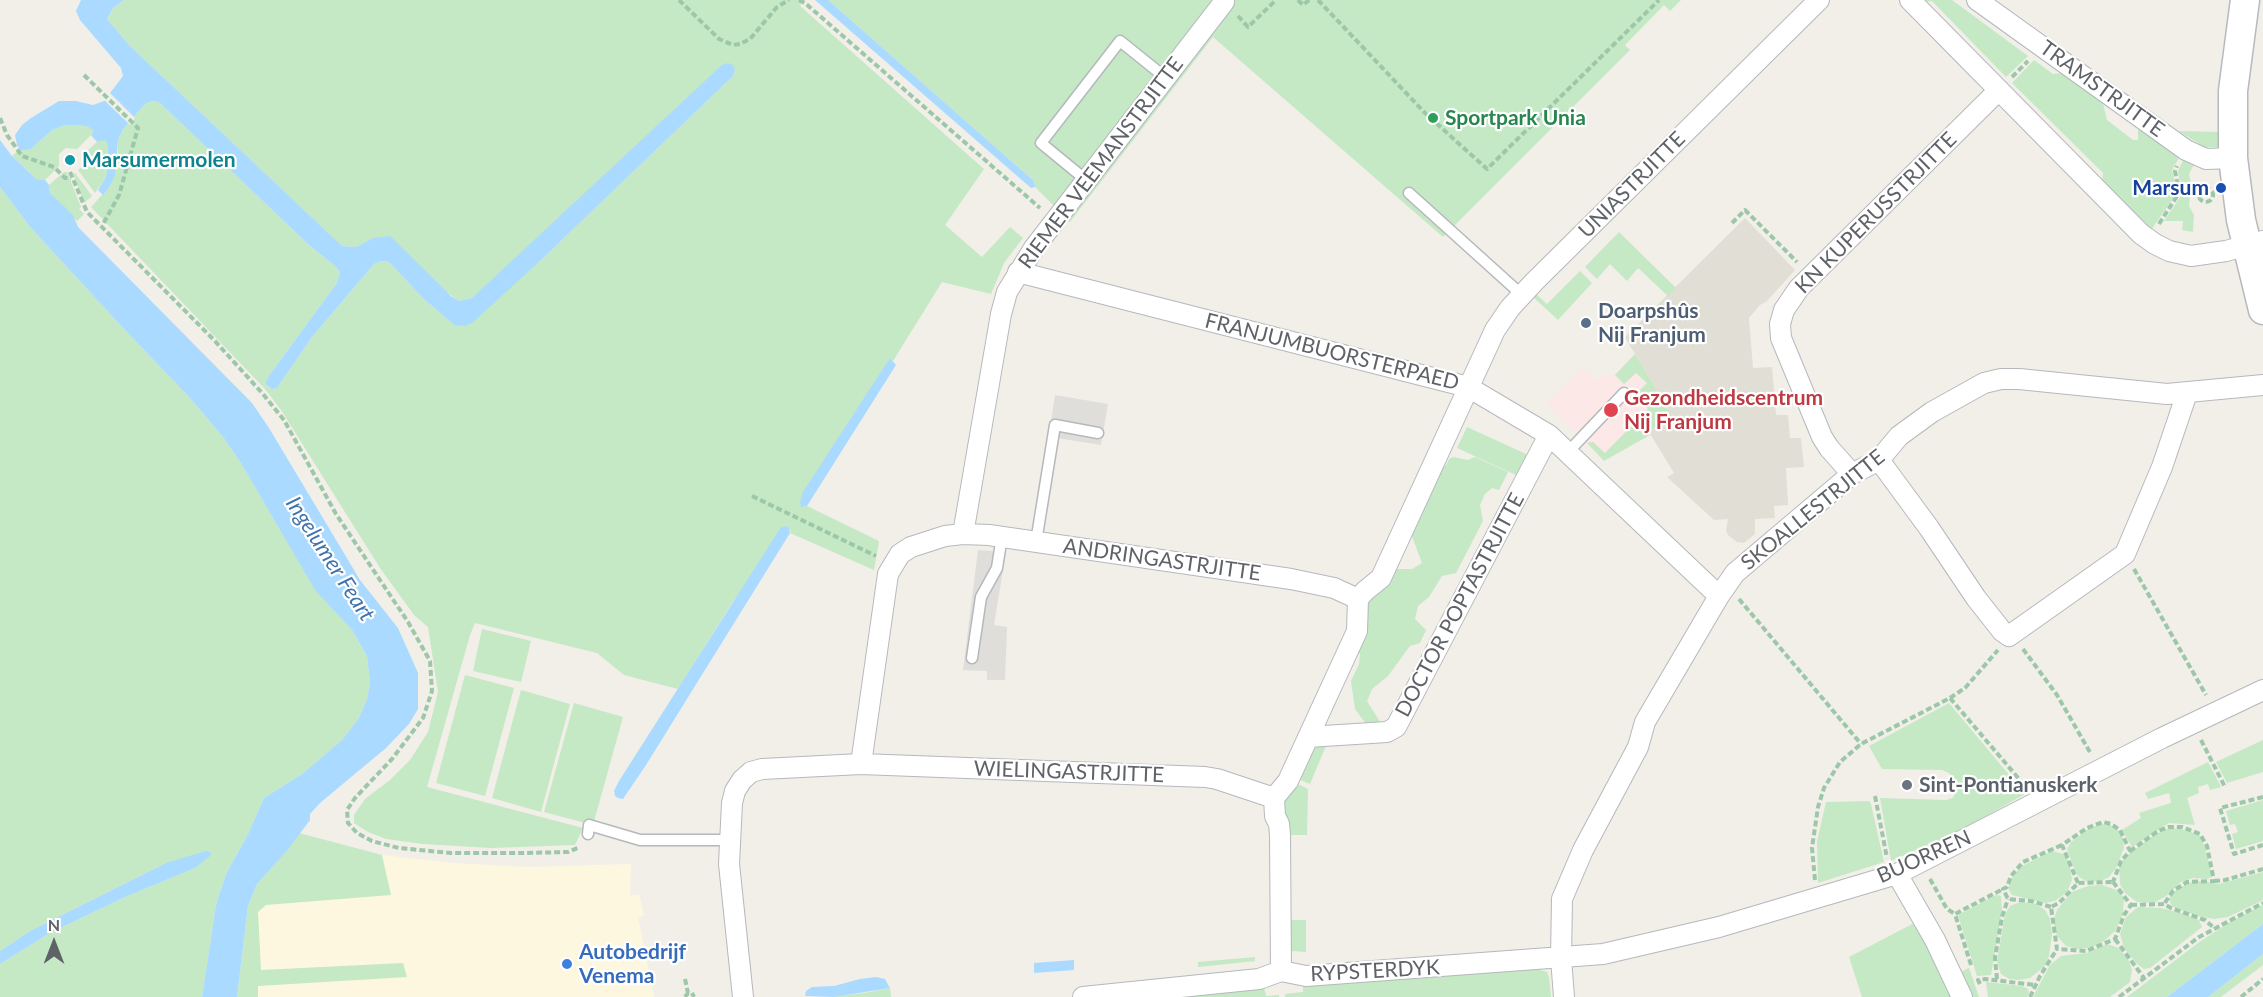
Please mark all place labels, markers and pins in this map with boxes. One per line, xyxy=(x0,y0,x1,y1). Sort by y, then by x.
place label: Sportpark Unia xyxy=(1445,105,1586,131)
marker: Sportpark Unia xyxy=(1426,111,1440,125)
place label: Marsumermolen xyxy=(82,147,236,173)
marker: Marsumermolen xyxy=(63,153,77,167)
place label: Marsum xyxy=(2132,175,2209,201)
marker: Marsum xyxy=(2214,181,2228,195)
place label: Doarpshûs Nij Franjum xyxy=(1598,298,1706,348)
marker: Doarpshûs Nij Franjum xyxy=(1579,316,1593,330)
place label: Gezondheidscentrum Nij Franjum xyxy=(1624,385,1823,435)
marker: Gezondheidscentrum Nij Franjum xyxy=(1602,401,1620,419)
place label: Sint-Pontianuskerk xyxy=(1919,772,2097,798)
marker: Sint-Pontianuskerk xyxy=(1900,778,1914,792)
place label: Autobedrijf Venema xyxy=(579,939,686,989)
marker: Autobedrijf Venema xyxy=(560,957,574,971)

